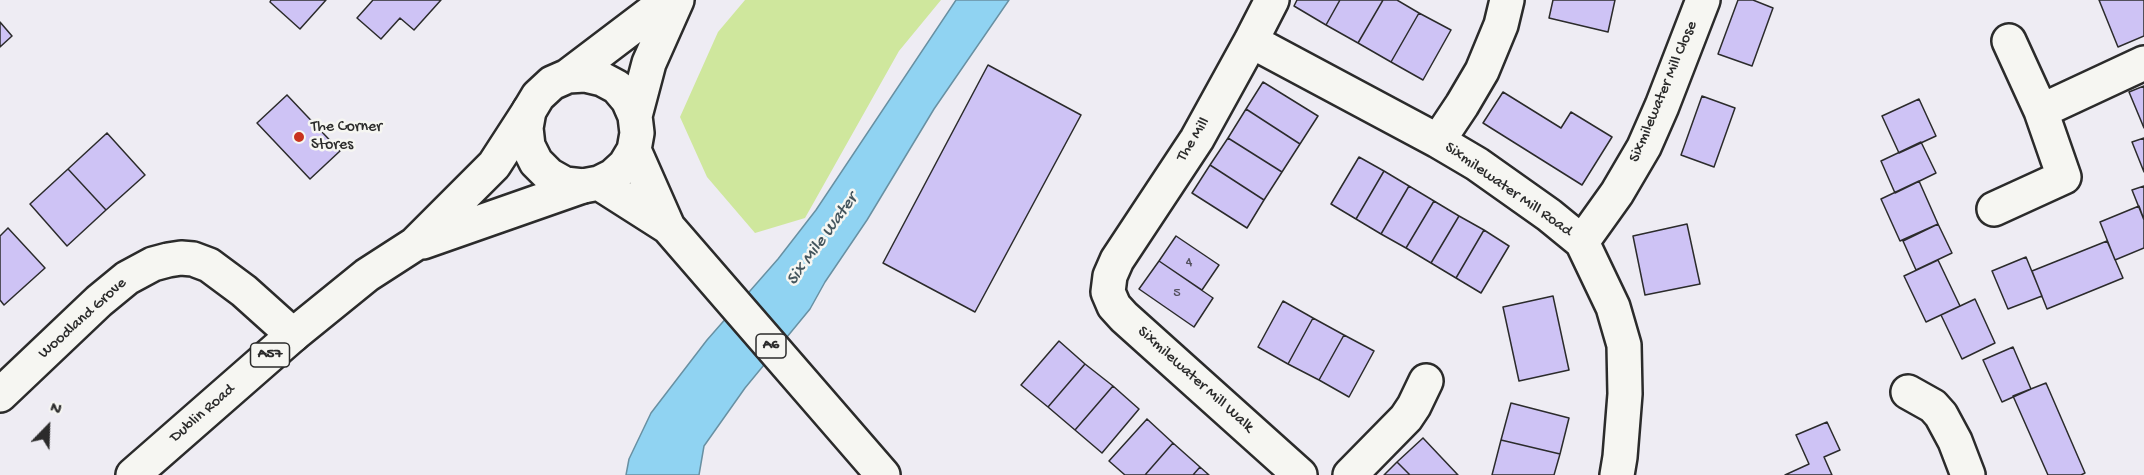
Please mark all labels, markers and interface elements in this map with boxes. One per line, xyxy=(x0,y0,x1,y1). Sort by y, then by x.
street label: Sixmilewater Mill Close xyxy=(1626,19,1702,165)
street label: The Mill xyxy=(1173,114,1215,166)
place label: The Corner Stores xyxy=(311,118,382,156)
marker: The Corner Stores xyxy=(292,130,306,144)
street label: Sixmilewater Mill Road xyxy=(1440,139,1576,241)
water label: Six Mile Water xyxy=(782,190,864,290)
house number: 4 xyxy=(1186,255,1192,271)
street label: Woodland Grove xyxy=(35,274,131,364)
house number: 5 xyxy=(1173,286,1181,302)
street label: Sixmilewater Mill Walk xyxy=(1133,323,1257,437)
road number: A6 xyxy=(756,334,786,358)
road number: A57 xyxy=(250,343,290,367)
street label: Dublin Road xyxy=(167,381,239,447)
north arrow xyxy=(18,397,78,457)
text: N xyxy=(47,399,64,421)

